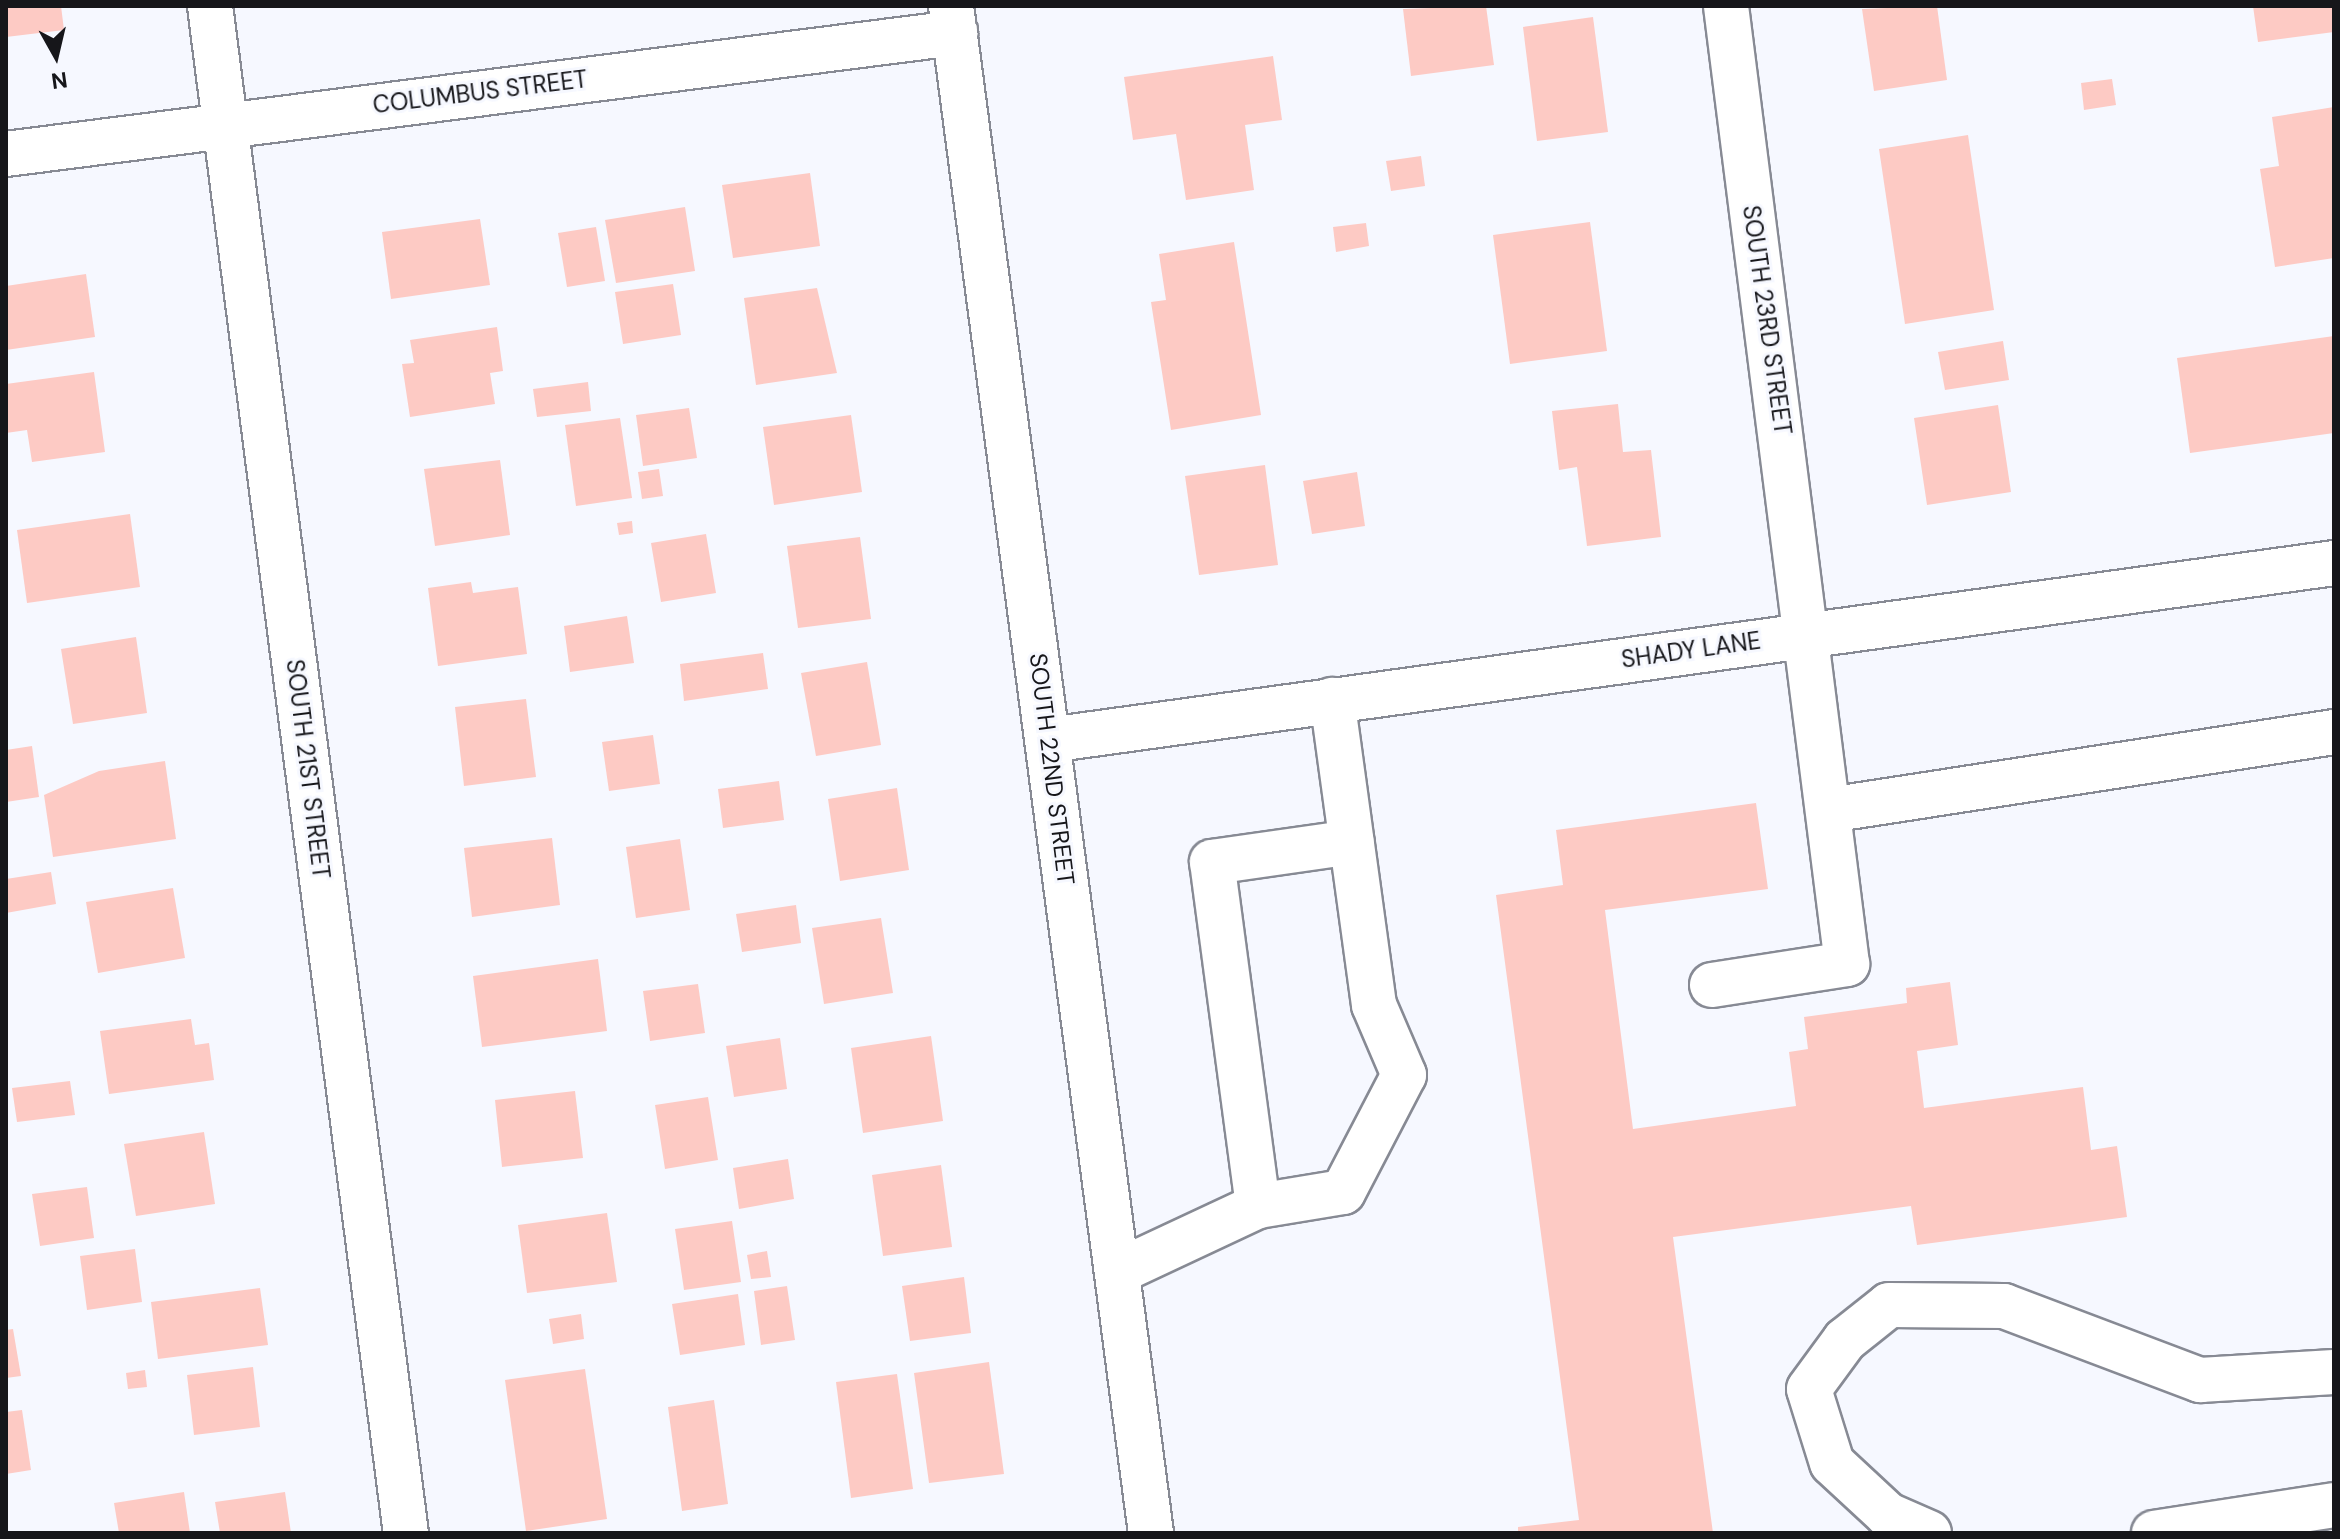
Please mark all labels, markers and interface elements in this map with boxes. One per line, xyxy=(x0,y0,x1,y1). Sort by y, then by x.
north arrow xyxy=(16,16,96,96)
text: N xyxy=(49,65,69,96)
street label: COLUMBUS STREET xyxy=(371,65,589,119)
street label: SOUTH 23RD STREET xyxy=(1737,203,1797,437)
street label: SHADY LANE xyxy=(1619,626,1763,674)
street label: SOUTH 22ND STREET xyxy=(1023,651,1081,887)
street label: SOUTH 21ST STREET xyxy=(280,658,336,880)

